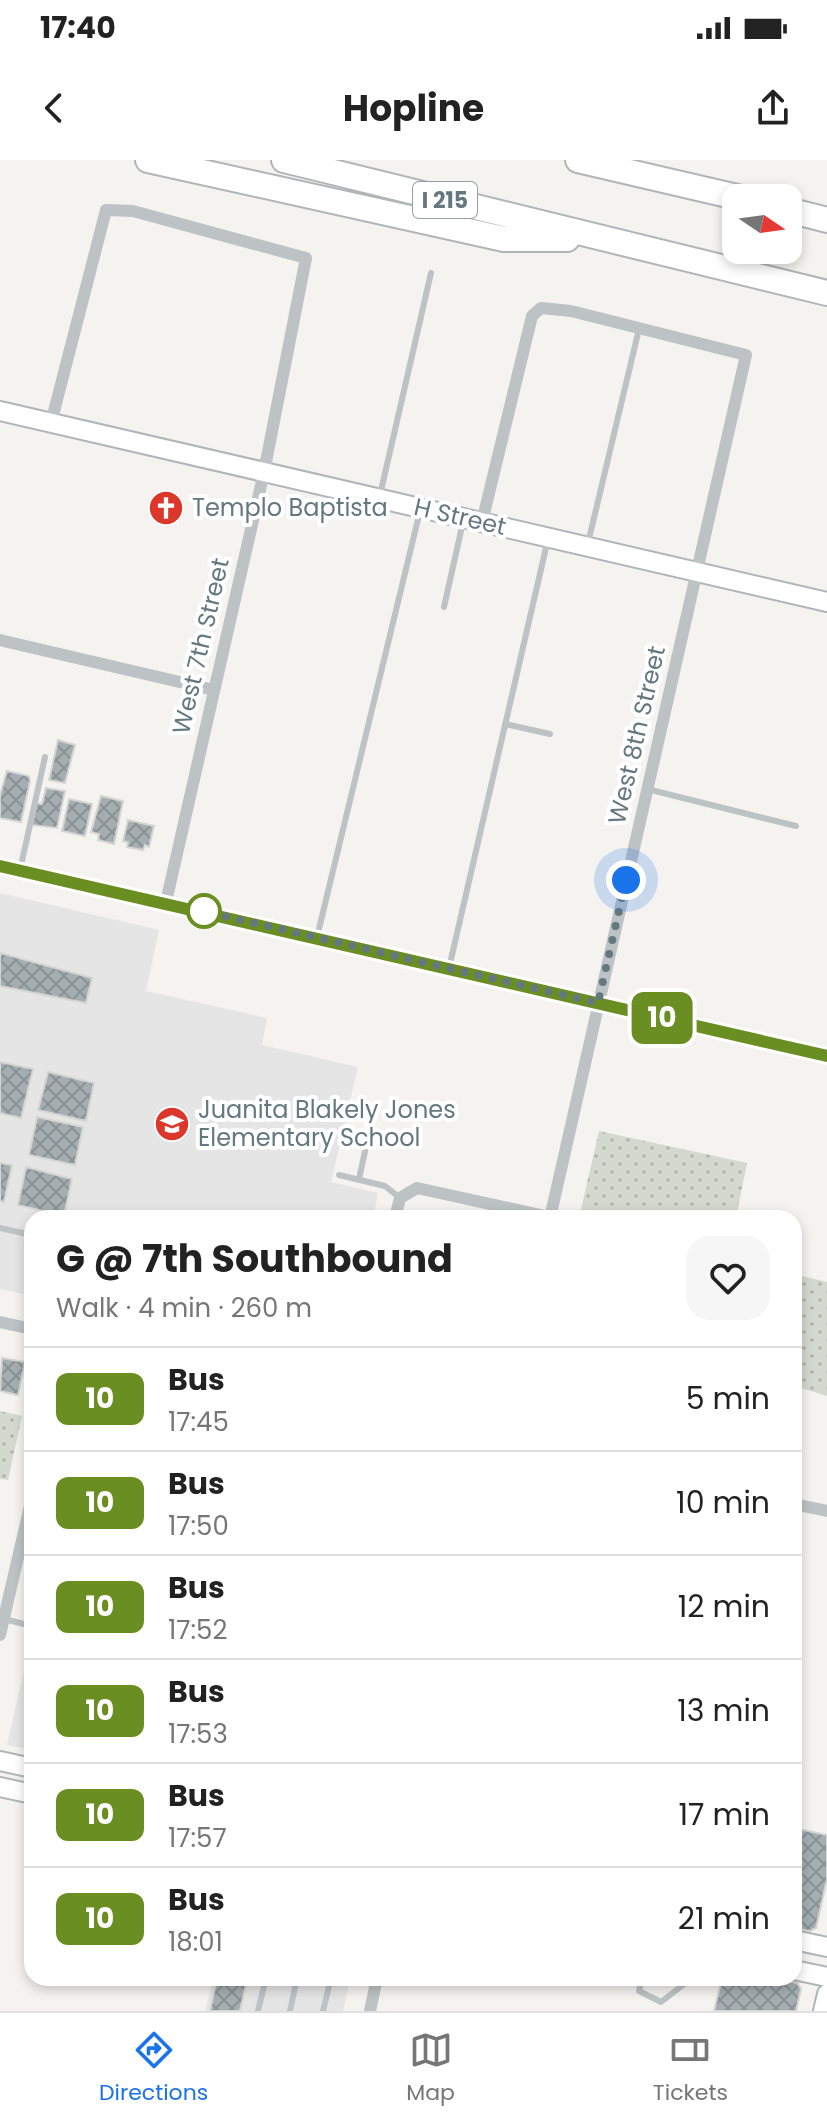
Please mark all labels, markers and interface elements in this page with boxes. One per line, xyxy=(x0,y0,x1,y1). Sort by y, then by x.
text: 17:40 xyxy=(40,6,116,49)
text: Hopline xyxy=(343,83,484,134)
icon: back xyxy=(32,86,76,130)
icon: share xyxy=(751,86,795,130)
road number: I 215 xyxy=(413,182,477,218)
north arrow xyxy=(722,184,802,264)
map controls xyxy=(722,184,802,264)
church icon: Templo Baptista xyxy=(147,489,185,527)
street label: H Street xyxy=(411,490,509,543)
place label: Templo Baptista xyxy=(192,491,388,524)
street label: West 7th Street xyxy=(164,555,237,737)
street label: West 8th Street xyxy=(600,643,673,827)
your location xyxy=(606,860,646,900)
unlabelled marker xyxy=(187,894,221,928)
line badge: 10 xyxy=(626,992,698,1044)
text: 10 xyxy=(648,998,676,1037)
place label: Juanita Blakely Jones Elementary School xyxy=(198,1093,456,1154)
school or university icon: Juanita Blakely Jones Elementary School xyxy=(153,1105,191,1143)
text: G @ 7th Southbound xyxy=(56,1232,453,1285)
button: heart xyxy=(686,1236,770,1320)
text: Walk · 4 min · 260 m xyxy=(56,1290,312,1326)
text: Bus xyxy=(168,1358,225,1401)
text: 5 min xyxy=(686,1377,770,1420)
text: 10 xyxy=(86,1379,114,1418)
text: 17:45 xyxy=(168,1404,229,1440)
text: Bus xyxy=(168,1462,225,1505)
text: 10 min xyxy=(676,1481,770,1524)
text: 10 xyxy=(86,1483,114,1522)
text: 17:50 xyxy=(168,1508,229,1544)
text: Bus xyxy=(168,1566,225,1609)
text: 12 min xyxy=(678,1585,770,1628)
text: 10 xyxy=(86,1587,114,1626)
text: 17:52 xyxy=(168,1612,227,1648)
text: Bus xyxy=(168,1670,225,1713)
text: 13 min xyxy=(677,1689,770,1732)
text: 10 xyxy=(86,1691,114,1730)
text: 17:53 xyxy=(168,1716,228,1752)
text: Bus xyxy=(168,1774,225,1817)
text: 17 min xyxy=(679,1793,770,1836)
text: 10 xyxy=(86,1795,114,1834)
text: 17:57 xyxy=(168,1820,227,1856)
text: Bus xyxy=(168,1878,225,1921)
text: 21 min xyxy=(678,1897,770,1940)
text: 10 xyxy=(86,1899,114,1938)
text: 18:01 xyxy=(168,1924,223,1960)
tab: Directions xyxy=(99,2028,208,2109)
tab: Map xyxy=(406,2028,455,2109)
tab: Tickets xyxy=(653,2028,728,2109)

